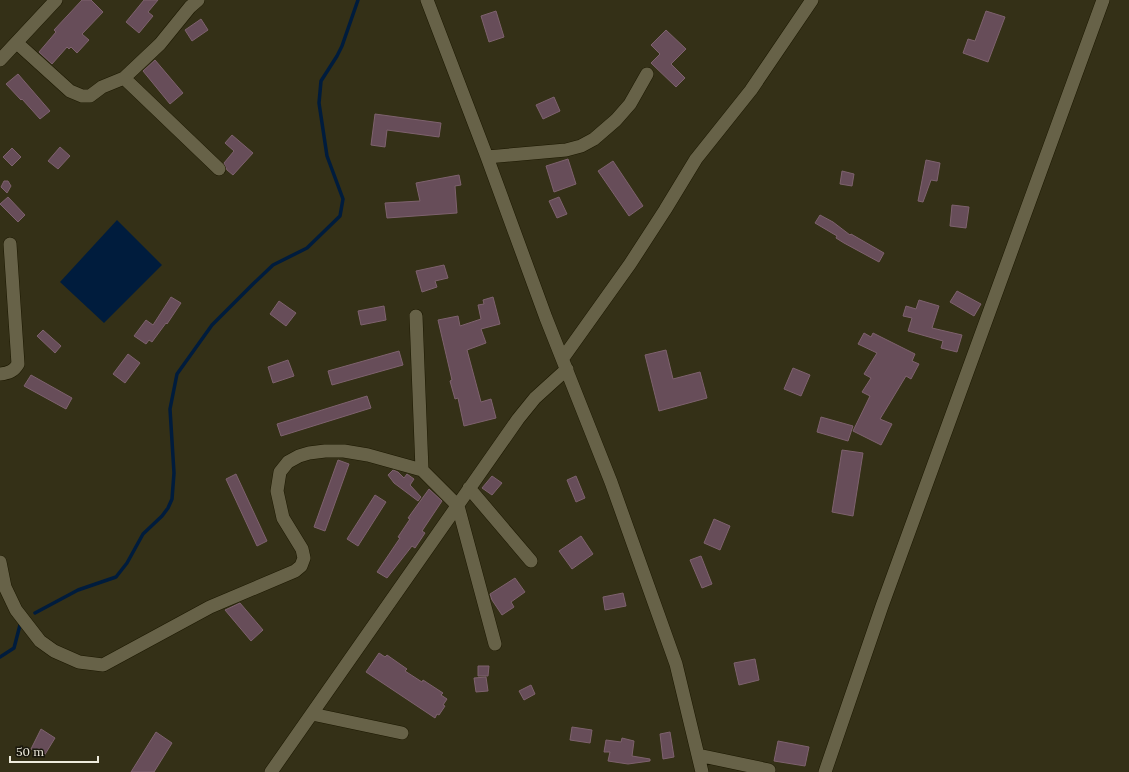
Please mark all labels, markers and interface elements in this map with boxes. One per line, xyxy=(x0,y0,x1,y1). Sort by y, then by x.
scale bar xyxy=(10,738,98,764)
text: 50 m xyxy=(16,744,44,759)

